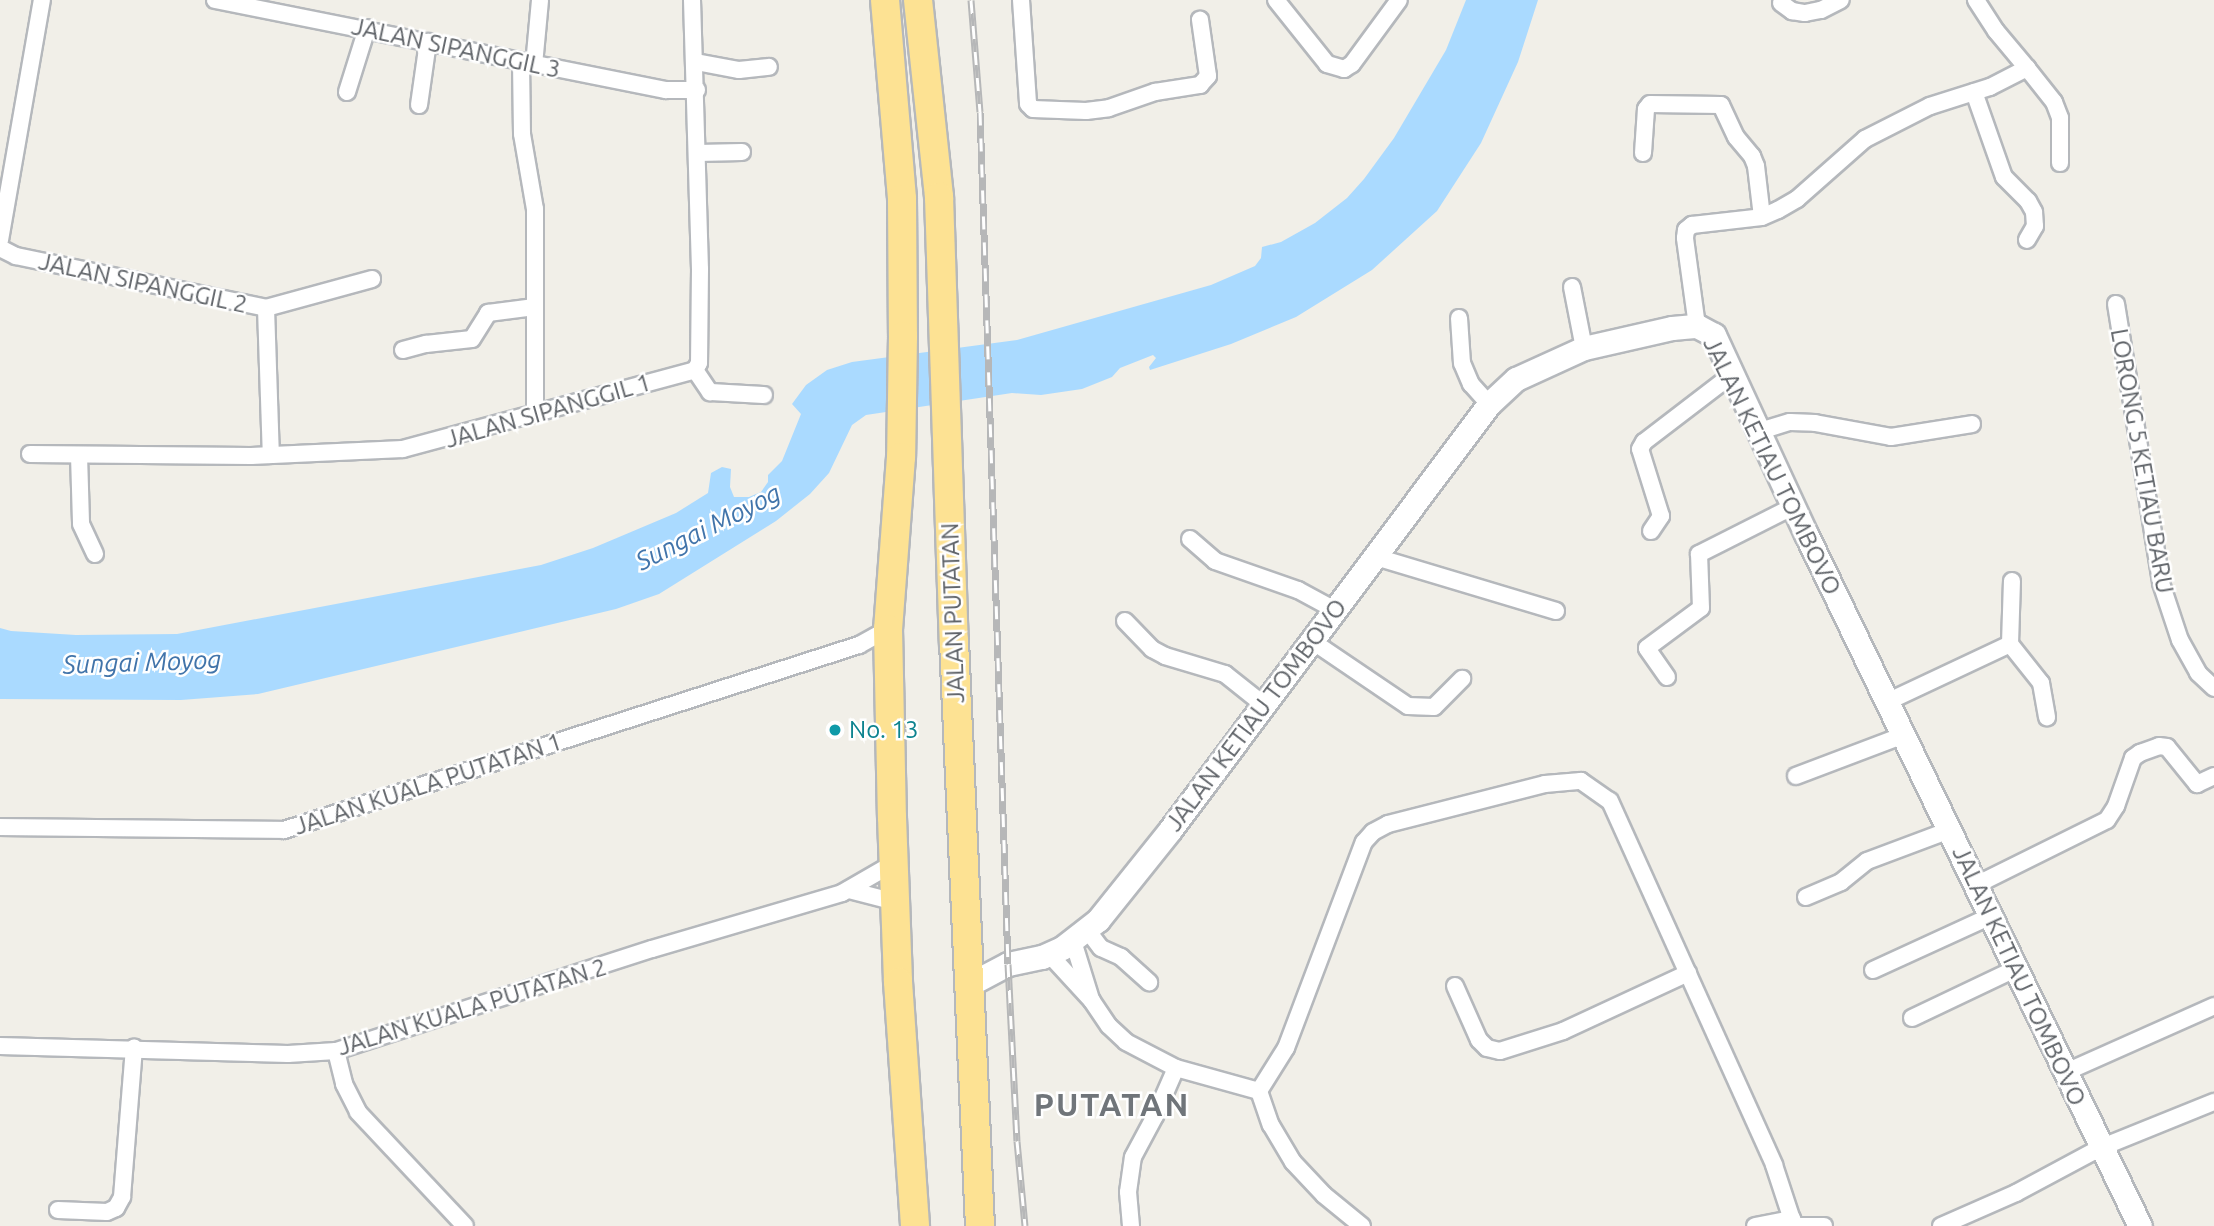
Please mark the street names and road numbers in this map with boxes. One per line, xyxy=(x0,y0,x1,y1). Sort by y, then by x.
street label: JALAN SIPANGGIL 3 xyxy=(349,12,563,84)
street label: JALAN SIPANGGIL 2 xyxy=(36,247,250,319)
street label: LORONG 5 KETIAU BARU xyxy=(2105,326,2179,596)
street label: JALAN KETIAU TOMBOVO xyxy=(1697,332,1847,600)
street label: JALAN SIPANGGIL 1 xyxy=(442,368,654,454)
street label: JALAN PUTATAN xyxy=(935,522,971,704)
street label: JALAN KETIAU TOMBOVO xyxy=(1159,593,1353,837)
street label: JALAN KUALA PUTATAN 1 xyxy=(290,727,566,841)
street label: JALAN KETIAU TOMBOVO xyxy=(1946,842,2092,1110)
street label: JALAN KUALA PUTATAN 2 xyxy=(334,952,610,1062)

